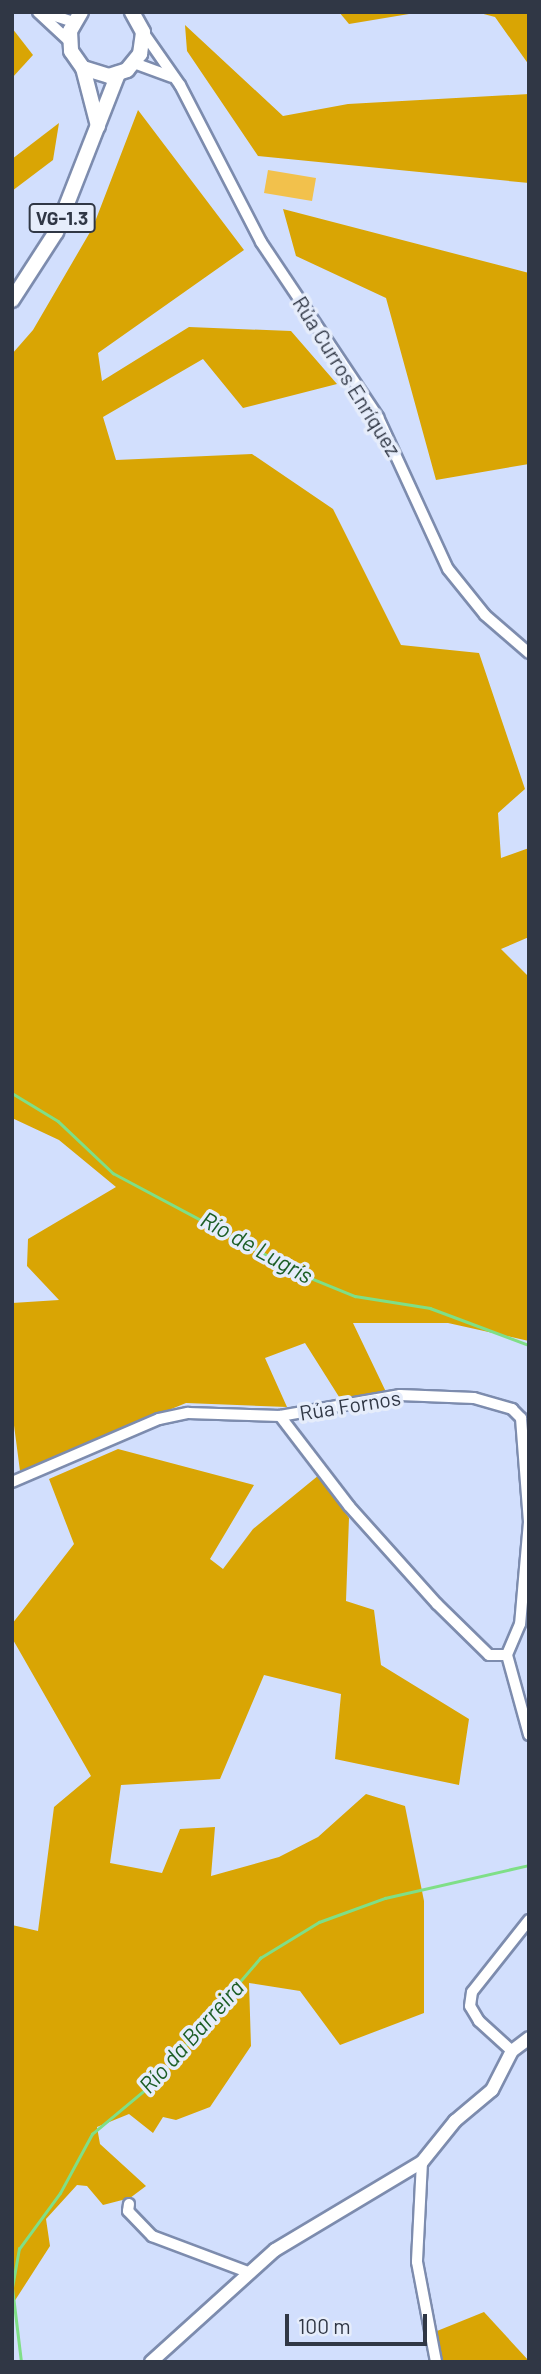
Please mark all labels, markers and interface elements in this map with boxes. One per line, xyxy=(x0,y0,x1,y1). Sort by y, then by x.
road number: VG-1.3 xyxy=(27,202,97,233)
street label: Rúa Curros Enríquez xyxy=(288,291,406,461)
water label: Río de Lugrís xyxy=(196,1205,318,1289)
street label: Rúa Fornos xyxy=(298,1385,402,1425)
water label: Río da Barreira xyxy=(133,1974,249,2098)
scale bar xyxy=(289,2300,431,2344)
text: 100 m xyxy=(298,2313,351,2338)

